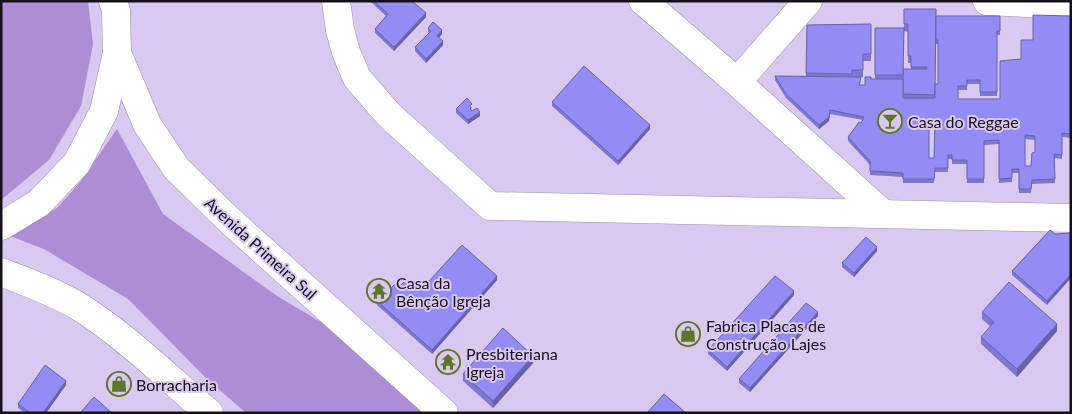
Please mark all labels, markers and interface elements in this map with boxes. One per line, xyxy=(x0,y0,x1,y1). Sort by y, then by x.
bar icon: Casa do Reggae xyxy=(877,108,903,134)
place label: Casa do Reggae xyxy=(908,112,1019,131)
street label: Avenida Primeira Sul xyxy=(201,193,321,303)
place label: Casa da Bênção Igreja xyxy=(396,273,491,310)
temple icon: Casa da Bênção Igreja xyxy=(366,278,392,304)
place label: Fabrica Placas de Construção Lajes xyxy=(706,316,826,353)
shop icon: Fabrica Placas de Construção Lajes xyxy=(675,321,701,347)
place label: Presbiteriana Igreja xyxy=(466,344,558,381)
temple icon: Presbiteriana Igreja xyxy=(435,349,461,375)
shop icon: Borracharia xyxy=(106,371,132,397)
place label: Borracharia xyxy=(136,375,217,394)

